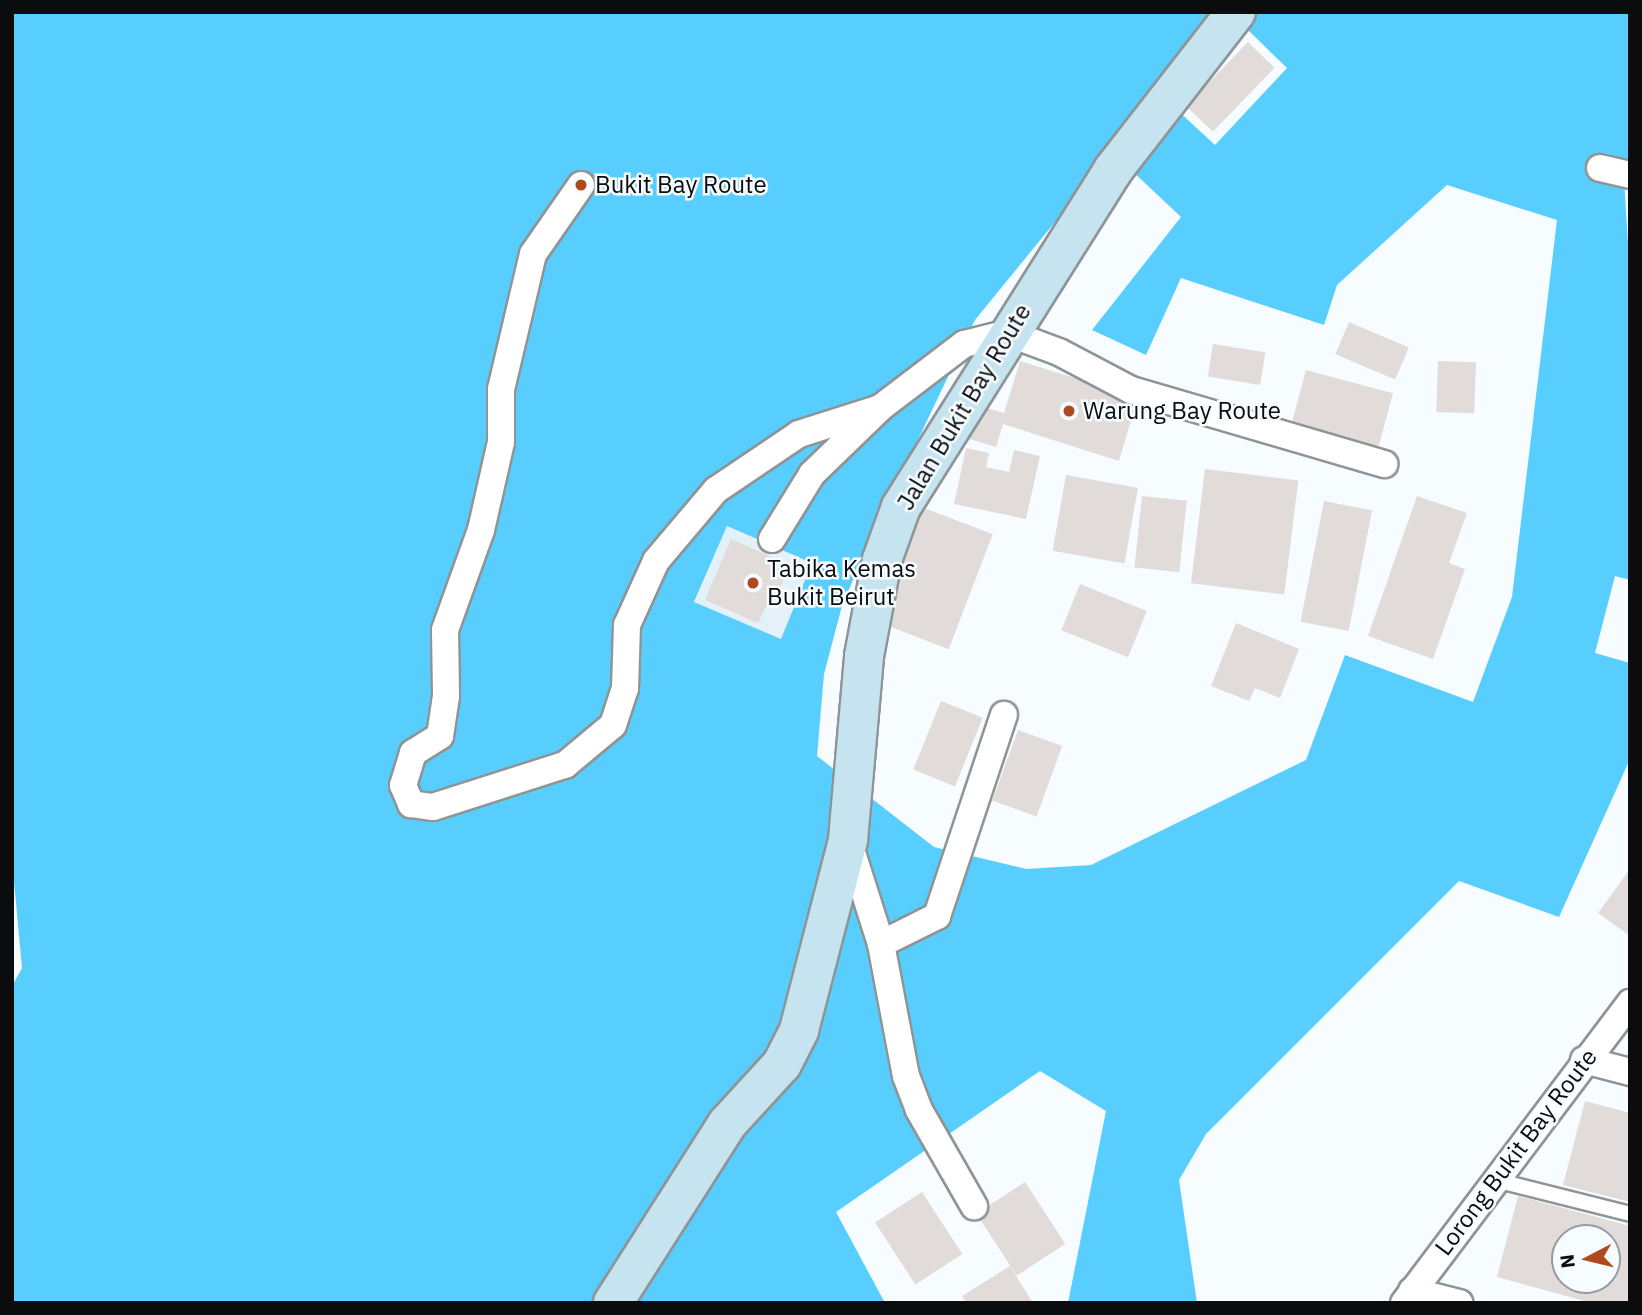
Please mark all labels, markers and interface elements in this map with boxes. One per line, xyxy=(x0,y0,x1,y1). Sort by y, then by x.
place label: Bukit Bay Route xyxy=(595,171,767,199)
marker: Bukit Bay Route xyxy=(573,177,589,193)
street label: Jalan Bukit Bay Route xyxy=(891,299,1037,515)
place label: Warung Bay Route xyxy=(1083,397,1281,425)
marker: Warung Bay Route xyxy=(1061,403,1077,419)
place label: Tabika Kemas Bukit Beirut xyxy=(767,555,916,611)
marker: Tabika Kemas Bukit Beirut xyxy=(745,575,761,591)
street label: Lorong Bukit Bay Route xyxy=(1429,1043,1603,1261)
north arrow xyxy=(1551,1224,1621,1294)
text: N xyxy=(1554,1253,1580,1270)

